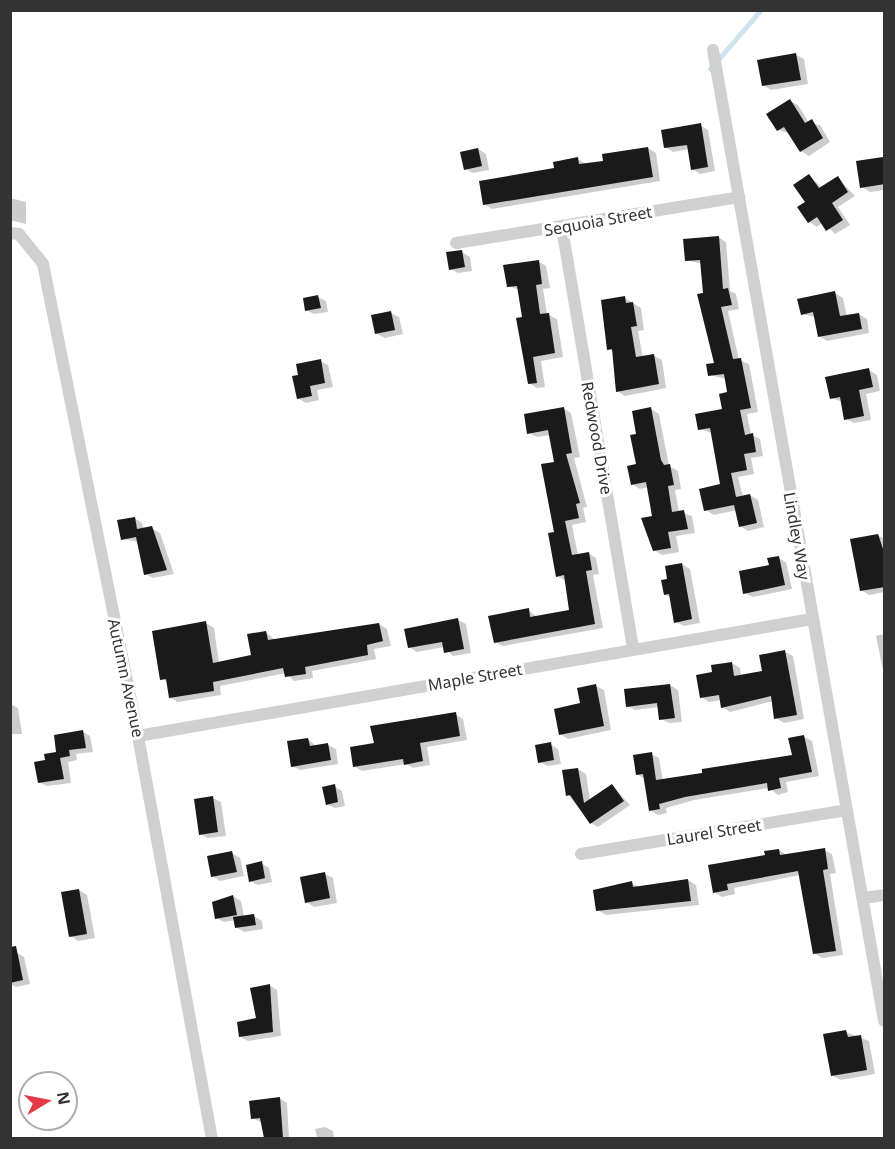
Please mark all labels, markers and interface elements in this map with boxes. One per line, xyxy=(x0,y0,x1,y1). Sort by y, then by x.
street label: Sequoia Street xyxy=(543,202,653,240)
street label: Redwood Drive xyxy=(578,380,616,496)
street label: Lindley Way xyxy=(780,490,814,582)
street label: Autumn Avenue xyxy=(104,617,148,739)
street label: Maple Street xyxy=(426,659,524,695)
street label: Laurel Street xyxy=(665,815,763,849)
north arrow xyxy=(18,1071,78,1131)
text: N xyxy=(52,1090,76,1107)

